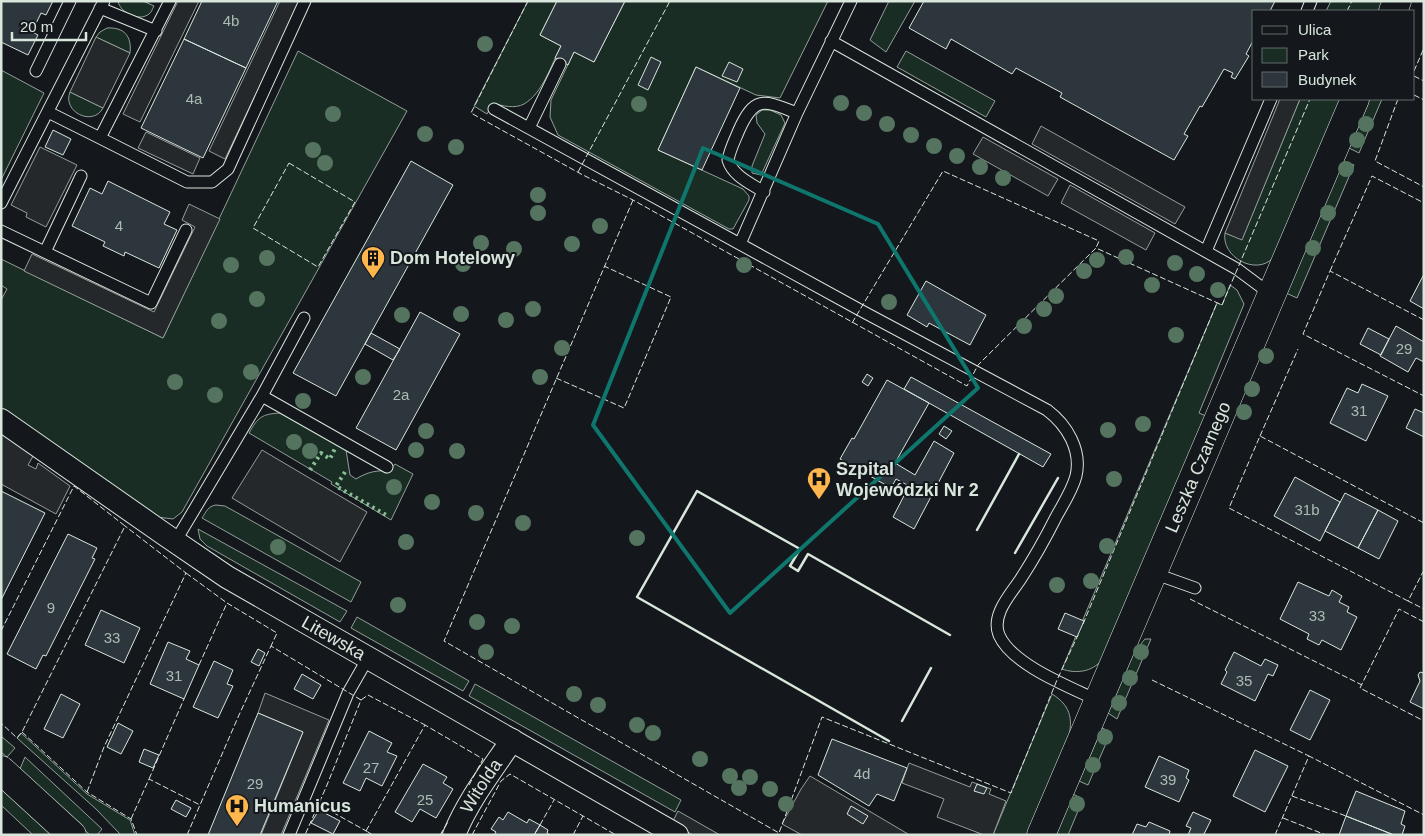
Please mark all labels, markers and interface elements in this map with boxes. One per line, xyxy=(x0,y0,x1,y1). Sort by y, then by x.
scale bar xyxy=(12,10,86,42)
legend xyxy=(1252,10,1415,100)
house number: 4b xyxy=(223,12,239,29)
text: 20 m xyxy=(20,18,53,35)
text: Ulica xyxy=(1298,21,1332,38)
text: Park xyxy=(1298,46,1329,63)
text: Budynek xyxy=(1298,71,1357,88)
house number: 4a xyxy=(186,90,203,107)
house number: 4 xyxy=(115,217,123,234)
building icon: Dom Hotelowy xyxy=(360,245,386,279)
place label: Dom Hotelowy xyxy=(390,248,515,268)
house number: 29 xyxy=(1396,340,1412,357)
house number: 2a xyxy=(393,386,410,403)
street label: Leszka Czarnego xyxy=(1161,399,1235,535)
house number: 31 xyxy=(1351,402,1367,419)
place label: Szpital Wojewódzki Nr 2 xyxy=(836,459,979,500)
hospital icon: Szpital Wojewódzki Nr 2 xyxy=(806,466,832,500)
house number: 31b xyxy=(1294,501,1320,518)
house number: 9 xyxy=(47,599,55,616)
house number: 33 xyxy=(1309,607,1325,624)
street label: Litewska xyxy=(298,612,370,665)
house number: 33 xyxy=(104,629,120,646)
house number: 31 xyxy=(166,667,182,684)
house number: 35 xyxy=(1236,672,1252,689)
street label: Witolda xyxy=(456,754,506,816)
house number: 27 xyxy=(363,759,379,776)
house number: 4d xyxy=(854,765,870,782)
house number: 39 xyxy=(1160,771,1176,788)
house number: 29 xyxy=(247,775,263,792)
house number: 25 xyxy=(417,791,433,808)
hospital icon: Humanicus xyxy=(224,793,250,827)
place label: Humanicus xyxy=(254,796,351,816)

